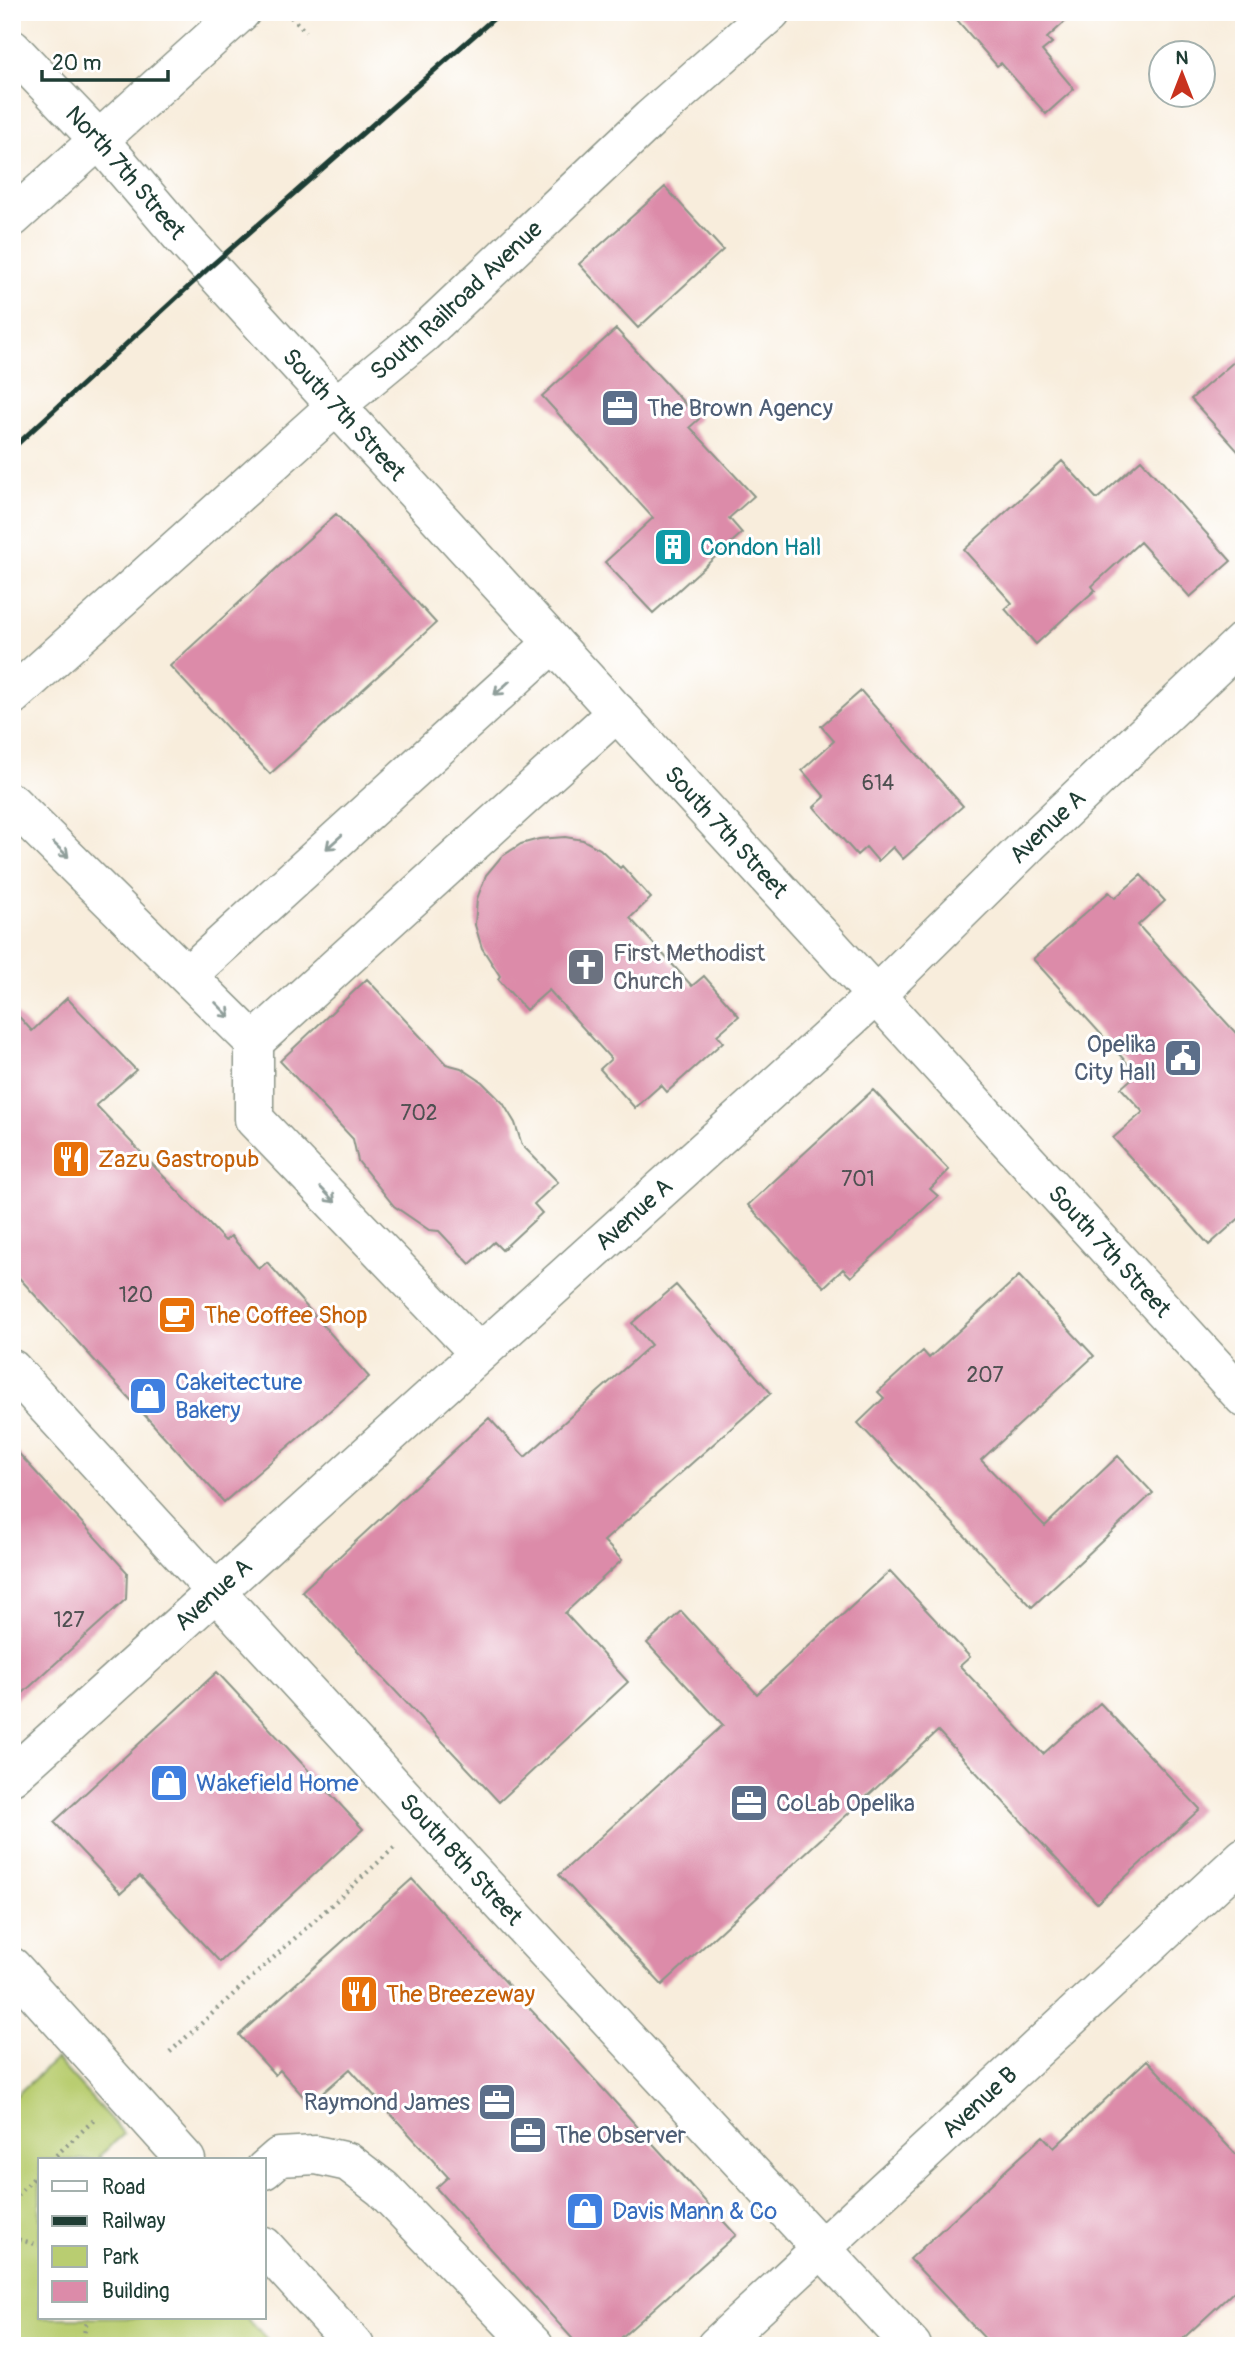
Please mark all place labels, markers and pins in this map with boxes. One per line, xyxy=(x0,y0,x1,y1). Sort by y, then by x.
office icon: The Brown Agency xyxy=(599,387,641,429)
place label: The Brown Agency xyxy=(647,394,833,423)
building icon: Condon Hall xyxy=(652,526,694,568)
place label: Condon Hall xyxy=(700,533,822,562)
place label: First Methodist Church xyxy=(613,939,766,996)
church icon: First Methodist Church xyxy=(565,946,607,988)
place label: Opelika City Hall xyxy=(1074,1030,1156,1087)
public building icon: Opelika City Hall xyxy=(1162,1037,1204,1079)
restaurant icon: Zazu Gastropub xyxy=(50,1138,92,1180)
place label: Zazu Gastropub xyxy=(98,1145,259,1174)
cafe icon: The Coffee Shop xyxy=(156,1294,198,1336)
place label: The Coffee Shop xyxy=(204,1301,368,1330)
place label: Cakeitecture Bakery xyxy=(175,1368,303,1425)
shop icon: Cakeitecture Bakery xyxy=(127,1375,169,1417)
shop icon: Wakefield Home xyxy=(148,1762,190,1804)
place label: Wakefield Home xyxy=(196,1769,359,1798)
office icon: CoLab Opelika xyxy=(728,1782,770,1824)
place label: CoLab Opelika xyxy=(776,1789,915,1818)
restaurant icon: The Breezeway xyxy=(338,1973,380,2015)
place label: The Breezeway xyxy=(386,1980,535,2009)
office icon: Raymond James xyxy=(476,2081,518,2123)
place label: Raymond James xyxy=(304,2088,470,2117)
office icon: The Observer xyxy=(507,2114,549,2156)
place label: The Observer xyxy=(555,2121,686,2150)
shop icon: Davis Mann & Co xyxy=(564,2190,606,2232)
place label: Davis Mann & Co xyxy=(612,2197,777,2226)

